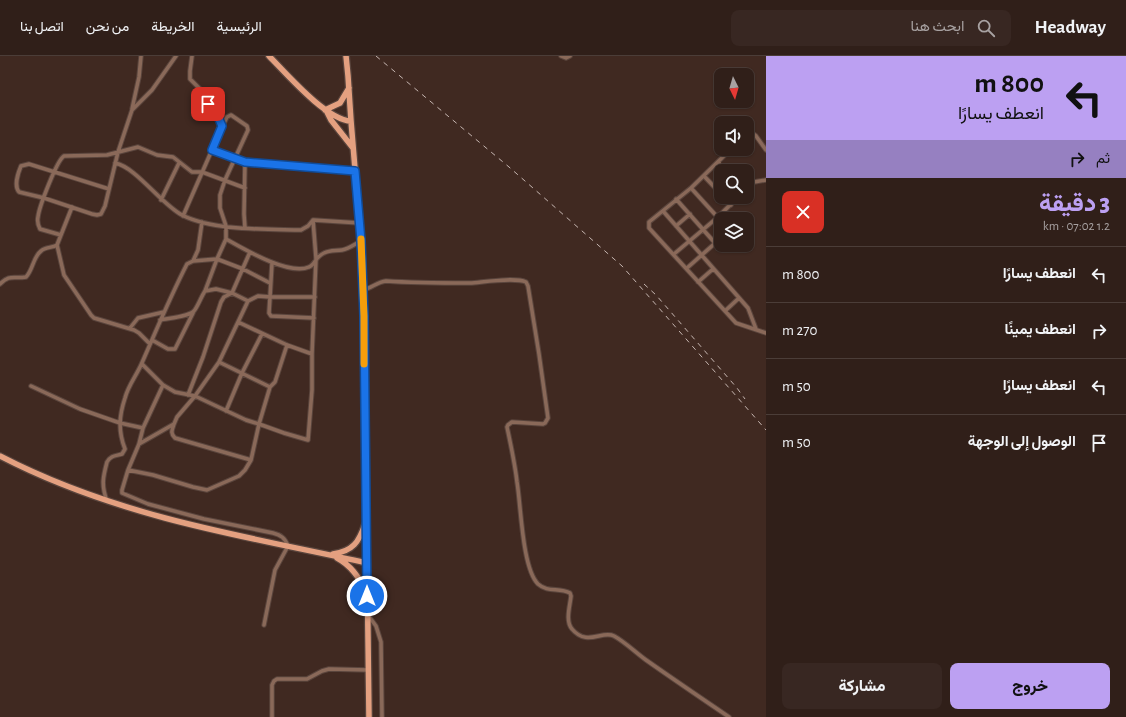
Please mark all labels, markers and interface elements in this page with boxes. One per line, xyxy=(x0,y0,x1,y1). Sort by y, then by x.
search box xyxy=(731,10,1011,46)
icon: search xyxy=(975,17,997,39)
text: Headway xyxy=(1035,18,1106,37)
text: ابحث هنا xyxy=(911,19,965,34)
text: اتصل بنا xyxy=(20,20,64,34)
text: من نحن xyxy=(86,20,129,34)
text: الخريطة xyxy=(151,20,195,34)
text: الرئيسية xyxy=(217,20,262,34)
north arrow xyxy=(714,68,754,108)
map controls xyxy=(714,68,754,252)
text: 800 m xyxy=(974,70,1044,98)
icon: left xyxy=(1058,72,1110,124)
pin xyxy=(191,87,225,121)
icon: arrive xyxy=(197,93,219,115)
text: انعطف يسارًا xyxy=(958,105,1044,123)
button: sound xyxy=(714,116,754,156)
icon: right xyxy=(1066,148,1088,170)
text: ثم xyxy=(1096,151,1110,166)
button: search xyxy=(714,164,754,204)
button: close xyxy=(782,191,824,233)
text: 3 دقيقة xyxy=(1039,192,1110,216)
button: layers xyxy=(714,212,754,252)
text: 1.2 km · 07:02 xyxy=(1043,220,1110,233)
icon: left xyxy=(1088,264,1110,286)
text: انعطف يسارًا xyxy=(1003,266,1076,281)
text: 800 m xyxy=(782,267,819,282)
icon: right xyxy=(1088,320,1110,342)
text: انعطف يمينًا xyxy=(1005,322,1076,337)
text: 270 m xyxy=(782,323,818,338)
icon: left xyxy=(1088,376,1110,398)
text: انعطف يسارًا xyxy=(1003,378,1076,393)
text: 50 m xyxy=(782,379,811,394)
icon: arrive xyxy=(1088,432,1110,454)
text: الوصول إلى الوجهة xyxy=(968,434,1076,449)
text: 50 m xyxy=(782,435,811,450)
position arrow xyxy=(346,575,388,617)
button: مشاركة xyxy=(782,663,942,709)
button: خروج xyxy=(950,663,1110,709)

